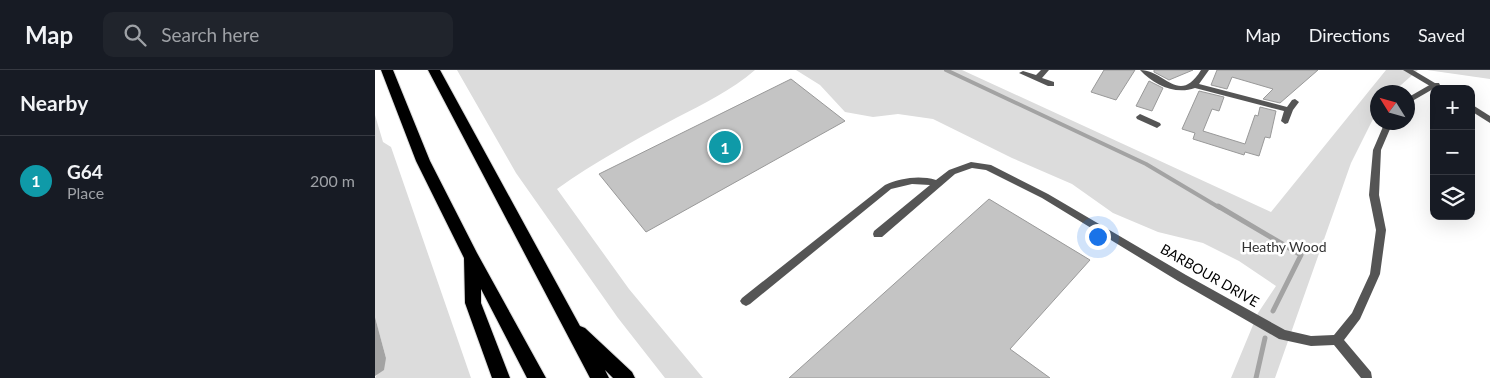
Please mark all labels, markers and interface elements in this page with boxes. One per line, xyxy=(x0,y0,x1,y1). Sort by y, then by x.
search box xyxy=(103,12,453,57)
text: Map xyxy=(25,20,73,49)
icon: search xyxy=(121,21,149,49)
text: Search here xyxy=(161,23,259,46)
text: Map xyxy=(1245,24,1281,46)
text: Directions xyxy=(1309,24,1390,46)
text: Saved xyxy=(1418,24,1465,46)
north arrow xyxy=(1370,85,1415,130)
map controls xyxy=(1430,85,1475,220)
button: + xyxy=(1430,85,1475,130)
text: Nearby xyxy=(20,90,88,115)
pin: 1 xyxy=(709,128,741,166)
button: − xyxy=(1430,130,1475,175)
text: G64 xyxy=(67,160,103,183)
text: 1 xyxy=(31,171,41,190)
text: 200 m xyxy=(310,171,355,190)
button: layers xyxy=(1430,175,1475,220)
text: Place xyxy=(67,183,104,202)
your location xyxy=(1085,224,1111,250)
park label: Heathy Wood xyxy=(1241,238,1327,255)
street label: BARBOUR DRIVE xyxy=(1158,240,1262,310)

